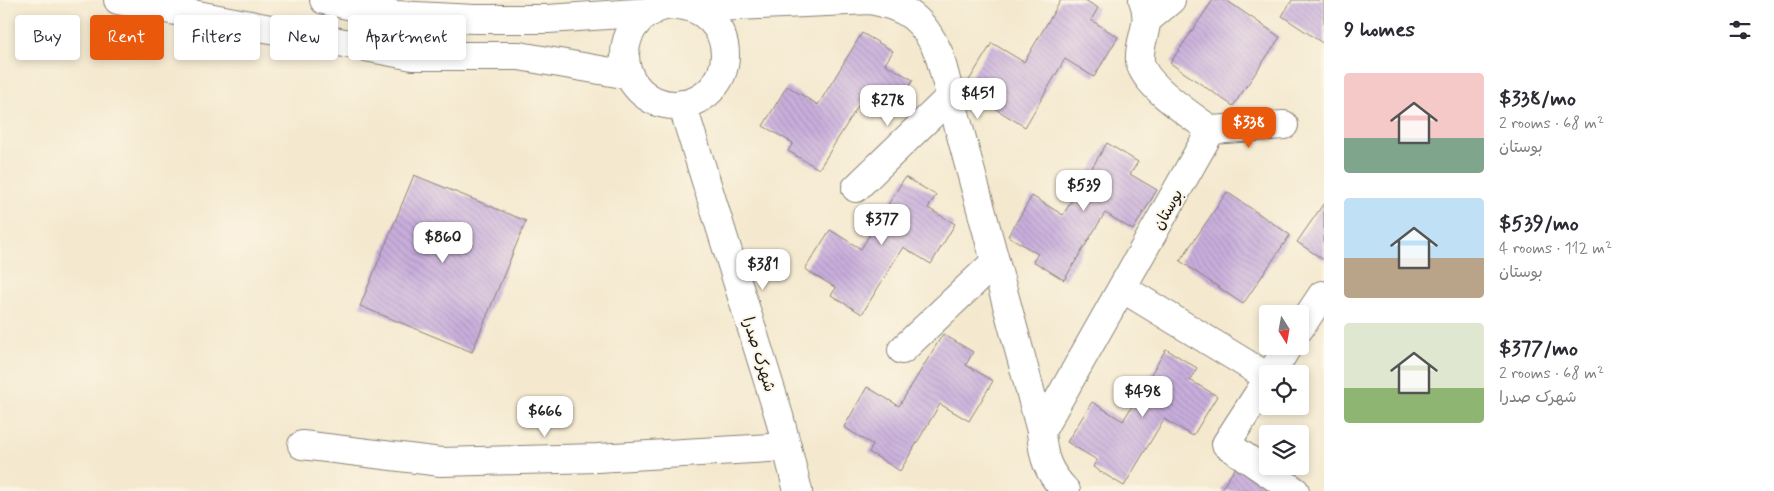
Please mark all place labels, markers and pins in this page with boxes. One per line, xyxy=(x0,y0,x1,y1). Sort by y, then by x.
pin: $451 xyxy=(948,78,1008,120)
pin: $278 xyxy=(858,84,918,127)
pin: $338 xyxy=(1219,106,1279,149)
pin: $539 xyxy=(1054,170,1114,212)
pin: $377 xyxy=(852,204,912,246)
pin: $860 xyxy=(413,222,473,264)
pin: $381 xyxy=(733,248,793,291)
pin: $498 xyxy=(1113,376,1173,418)
pin: $666 xyxy=(515,396,575,438)

